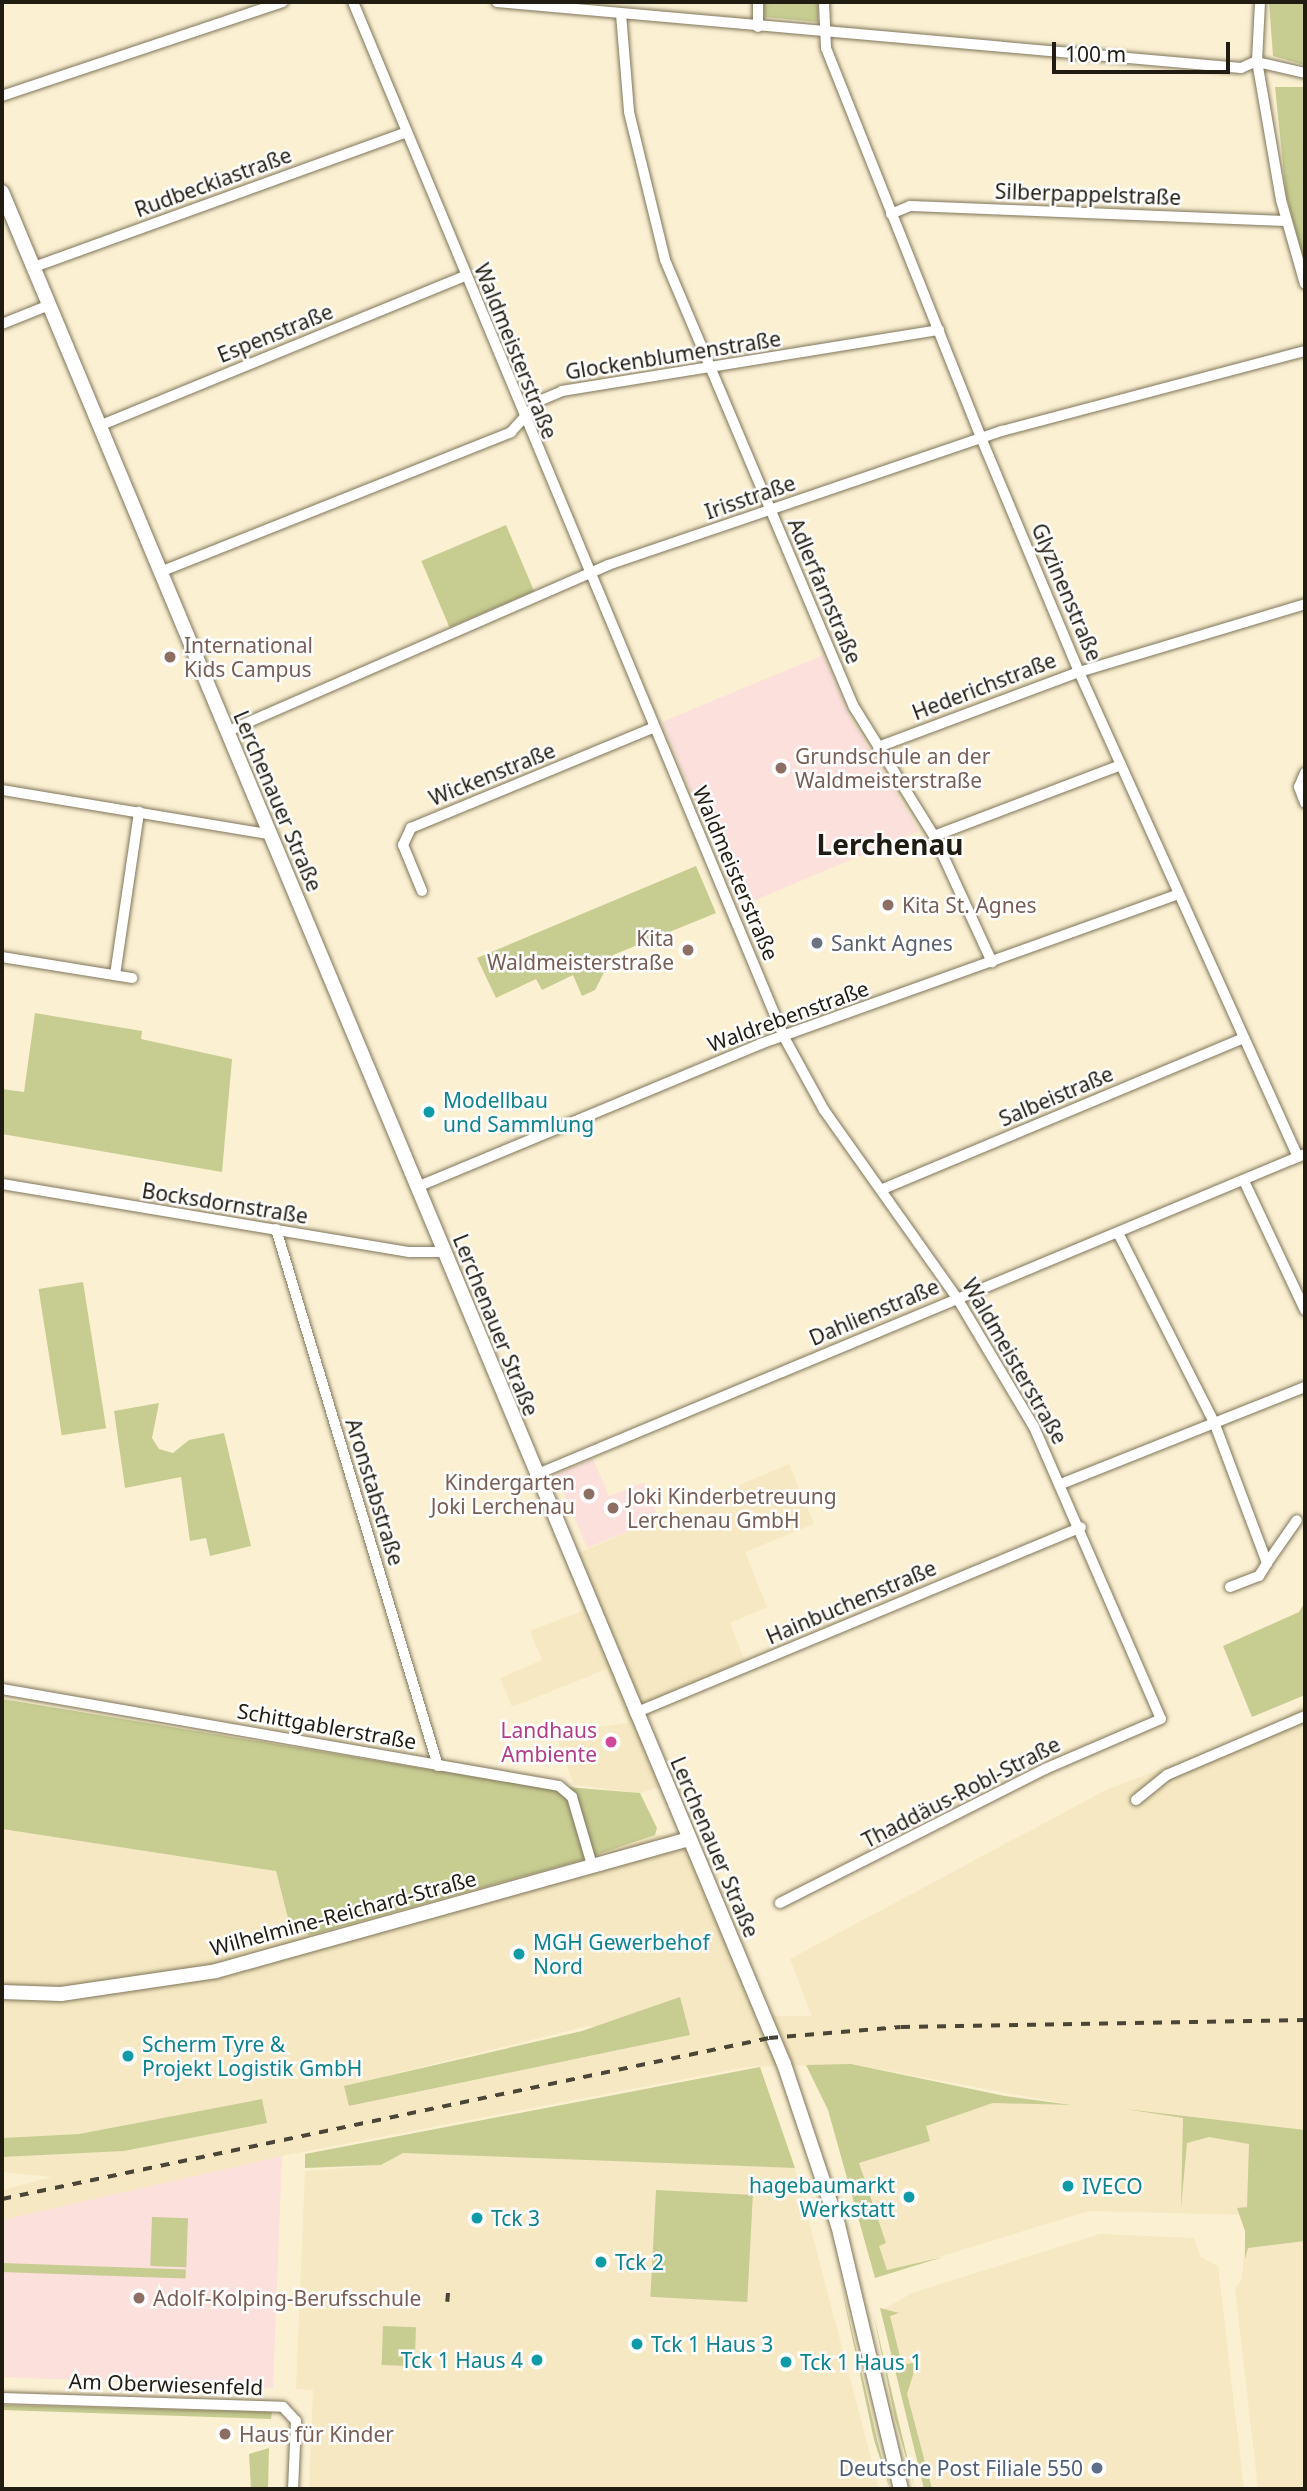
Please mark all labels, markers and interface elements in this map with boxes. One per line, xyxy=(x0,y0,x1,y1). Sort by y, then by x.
scale bar xyxy=(1055,28,1234,72)
text: 100 m xyxy=(1065,40,1126,68)
street label: Rudbeckiastraße xyxy=(131,142,295,222)
street label: Silberpappelstraße xyxy=(994,178,1182,210)
street label: Waldmeisterstraße xyxy=(469,260,563,442)
street label: Espenstraße xyxy=(214,298,336,368)
street label: Glockenblumenstraße xyxy=(563,325,783,385)
street label: Irisstraße xyxy=(701,470,799,524)
street label: Adlerfarnstraße xyxy=(783,514,867,668)
street label: Glyzinenstraße xyxy=(1027,519,1107,665)
place label: International Kids Campus xyxy=(184,632,313,682)
street label: Hederichstraße xyxy=(908,647,1060,725)
marker: International Kids Campus xyxy=(162,649,178,665)
street label: Lerchenauer Straße xyxy=(229,707,327,895)
street label: Wickenstraße xyxy=(425,737,559,811)
place label: Grundschule an der Waldmeisterstraße xyxy=(795,743,990,793)
marker: Grundschule an der Waldmeisterstraße xyxy=(773,760,789,776)
street label: Waldmeisterstraße xyxy=(688,782,784,964)
district label: Lerchenau xyxy=(817,827,963,861)
place label: Kita St. Agnes xyxy=(902,892,1037,918)
marker: Kita St. Agnes xyxy=(880,897,896,913)
place label: Kita Waldmeisterstraße xyxy=(487,925,674,975)
place label: Sankt Agnes xyxy=(831,930,953,956)
marker: Sankt Agnes xyxy=(809,935,825,951)
marker: Kita Waldmeisterstraße xyxy=(680,942,696,958)
street label: Waldrebenstraße xyxy=(704,975,872,1057)
street label: Salbeistraße xyxy=(995,1061,1117,1131)
place label: Modellbau und Sammlung xyxy=(443,1087,594,1137)
marker: Modellbau und Sammlung xyxy=(421,1104,437,1120)
street label: Bocksdornstraße xyxy=(140,1177,310,1229)
street label: Lerchenauer Straße xyxy=(448,1230,544,1420)
street label: Dahlienstraße xyxy=(805,1273,943,1351)
street label: Waldmeisterstraße xyxy=(957,1274,1073,1448)
street label: Aronstabstraße xyxy=(341,1415,409,1569)
place label: Kindergarten Joki Lerchenau xyxy=(431,1469,575,1519)
place label: Joki Kinderbetreuung Lerchenau GmbH xyxy=(627,1483,837,1533)
marker: Kindergarten Joki Lerchenau xyxy=(581,1486,597,1502)
marker: Joki Kinderbetreuung Lerchenau GmbH xyxy=(605,1500,621,1516)
street label: Hainbuchenstraße xyxy=(762,1555,940,1649)
street label: Schittgablerstraße xyxy=(235,1698,419,1754)
place label: Landhaus Ambiente xyxy=(501,1717,597,1767)
street label: Thaddäus-Robl-Straße xyxy=(858,1731,1064,1853)
marker: Landhaus Ambiente xyxy=(603,1734,619,1750)
street label: Lerchenauer Straße xyxy=(666,1753,764,1941)
street label: Wilhelmine-Reichard-Straße xyxy=(207,1865,479,1961)
place label: MGH Gewerbehof Nord xyxy=(533,1929,710,1979)
marker: MGH Gewerbehof Nord xyxy=(511,1946,527,1962)
place label: Scherm Tyre & Projekt Logistik GmbH xyxy=(142,2031,362,2081)
marker: Scherm Tyre & Projekt Logistik GmbH xyxy=(120,2048,136,2064)
place label: hagebaumarkt Werkstatt xyxy=(749,2172,895,2222)
place label: IVECO xyxy=(1082,2173,1143,2199)
marker: IVECO xyxy=(1060,2178,1076,2194)
marker: hagebaumarkt Werkstatt xyxy=(901,2189,917,2205)
place label: Tck 3 xyxy=(491,2205,540,2231)
marker: Tck 3 xyxy=(469,2210,485,2226)
place label: Tck 2 xyxy=(615,2249,664,2275)
marker: Tck 2 xyxy=(593,2254,609,2270)
place label: Adolf-Kolping-Berufsschule xyxy=(153,2285,421,2311)
marker: Adolf-Kolping-Berufsschule xyxy=(131,2290,147,2306)
place label: Tck 1 Haus 3 xyxy=(651,2331,773,2357)
marker: Tck 1 Haus 3 xyxy=(629,2336,645,2352)
place label: Tck 1 Haus 4 xyxy=(401,2347,523,2373)
place label: Tck 1 Haus 1 xyxy=(800,2349,922,2375)
marker: Tck 1 Haus 4 xyxy=(529,2352,545,2368)
marker: Tck 1 Haus 1 xyxy=(778,2354,794,2370)
street label: Am Oberwiesenfeld xyxy=(68,2368,264,2400)
place label: Haus für Kinder xyxy=(239,2421,394,2447)
marker: Haus für Kinder xyxy=(217,2426,233,2442)
place label: Deutsche Post Filiale 550 xyxy=(839,2455,1083,2481)
marker: Deutsche Post Filiale 550 xyxy=(1089,2460,1105,2476)

